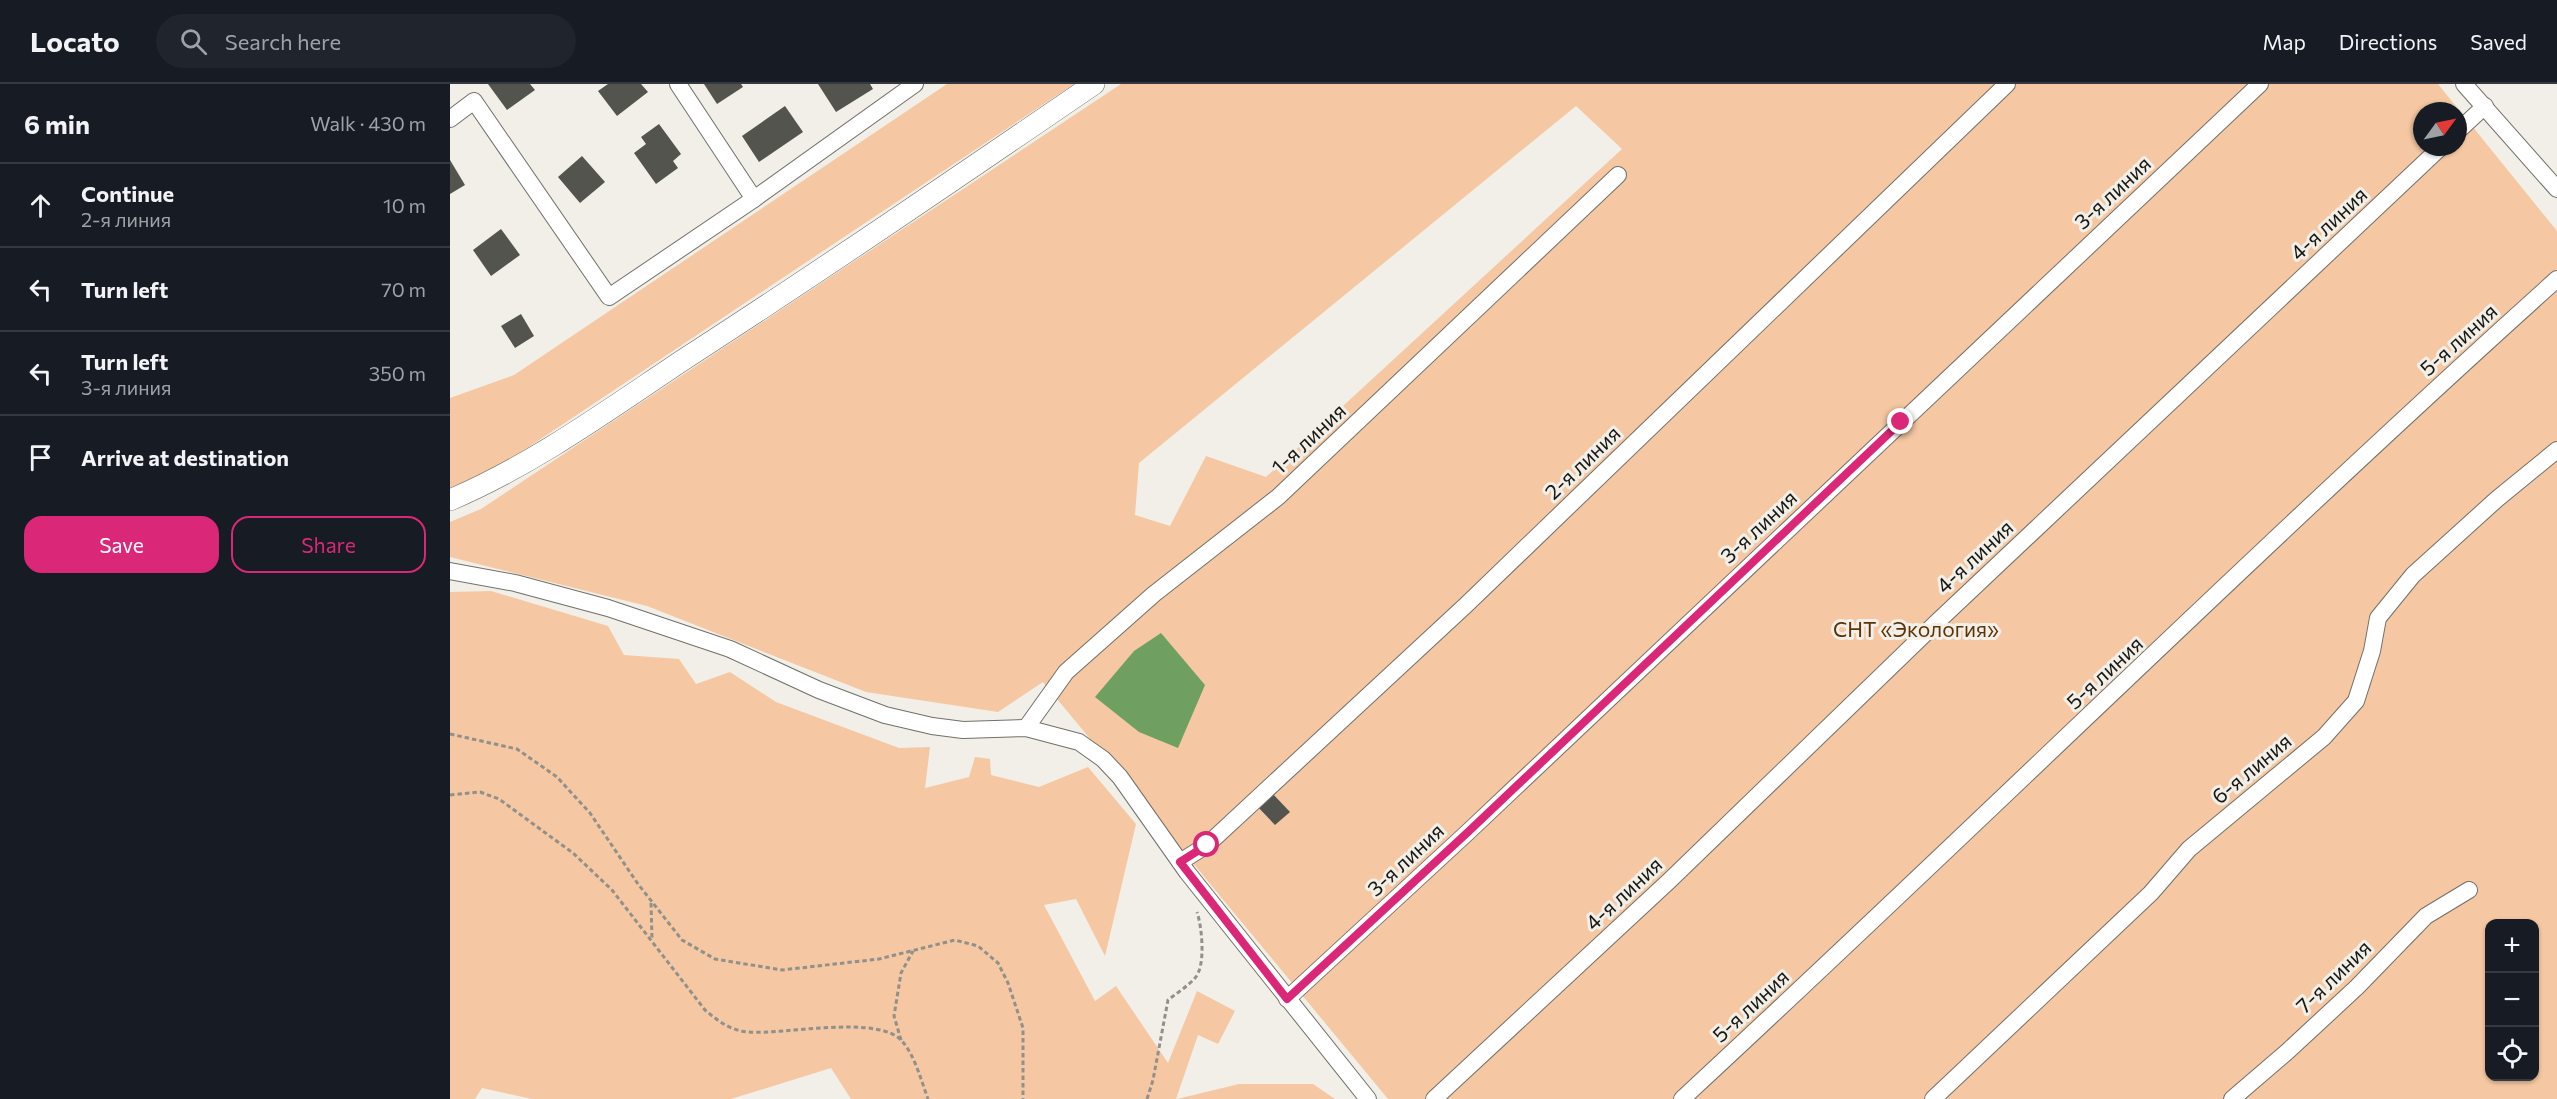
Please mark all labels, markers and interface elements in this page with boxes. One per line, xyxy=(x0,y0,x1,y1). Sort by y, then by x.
search box xyxy=(156,14,576,68)
text: Locato xyxy=(30,24,120,58)
icon: search xyxy=(177,25,210,58)
text: Search here xyxy=(225,28,341,55)
text: Map xyxy=(2263,29,2306,54)
text: Directions xyxy=(2339,29,2437,54)
text: Saved xyxy=(2470,29,2527,54)
north arrow xyxy=(2413,102,2467,156)
text: 6 min xyxy=(24,108,90,139)
text: Walk · 430 m xyxy=(310,111,426,135)
street label: 3-я линия xyxy=(2069,150,2155,234)
text: Continue xyxy=(81,180,174,207)
street label: 4-я линия xyxy=(2284,181,2372,265)
icon: ahead xyxy=(24,189,57,222)
text: 10 m xyxy=(383,193,426,217)
text: 2-я линия xyxy=(81,207,171,231)
icon: left xyxy=(24,273,57,306)
text: Turn left xyxy=(81,276,168,303)
text: 70 m xyxy=(381,277,426,301)
street label: 5-я линия xyxy=(2414,298,2502,380)
text: Turn left xyxy=(81,348,168,375)
icon: left xyxy=(24,357,57,390)
text: 350 m xyxy=(369,361,426,385)
text: 3-я линия xyxy=(81,375,172,399)
street label: 1-я линия xyxy=(1266,397,1350,479)
route end xyxy=(1887,408,1913,434)
street label: 2-я линия xyxy=(1539,420,1625,504)
icon: arrive xyxy=(24,441,57,474)
text: Arrive at destination xyxy=(81,444,289,471)
street label: 3-я линия xyxy=(1715,484,1801,568)
street label: 4-я линия xyxy=(1930,514,2018,598)
button: Save xyxy=(24,516,219,573)
button: Share xyxy=(231,516,426,573)
park label: СНТ «Экология» xyxy=(1833,616,1999,641)
street label: 5-я линия xyxy=(2061,630,2147,714)
street label: 6-я линия xyxy=(2206,728,2296,808)
street label: 3-я линия xyxy=(1362,817,1448,901)
route start xyxy=(1193,831,1219,857)
street label: 4-я линия xyxy=(1579,851,1667,935)
map controls xyxy=(2485,919,2539,1081)
button: + xyxy=(2485,919,2539,973)
street label: 7-я линия xyxy=(2290,934,2376,1018)
street label: 5-я линия xyxy=(1707,963,1793,1047)
button: − xyxy=(2485,973,2539,1027)
button: locate xyxy=(2485,1027,2539,1081)

